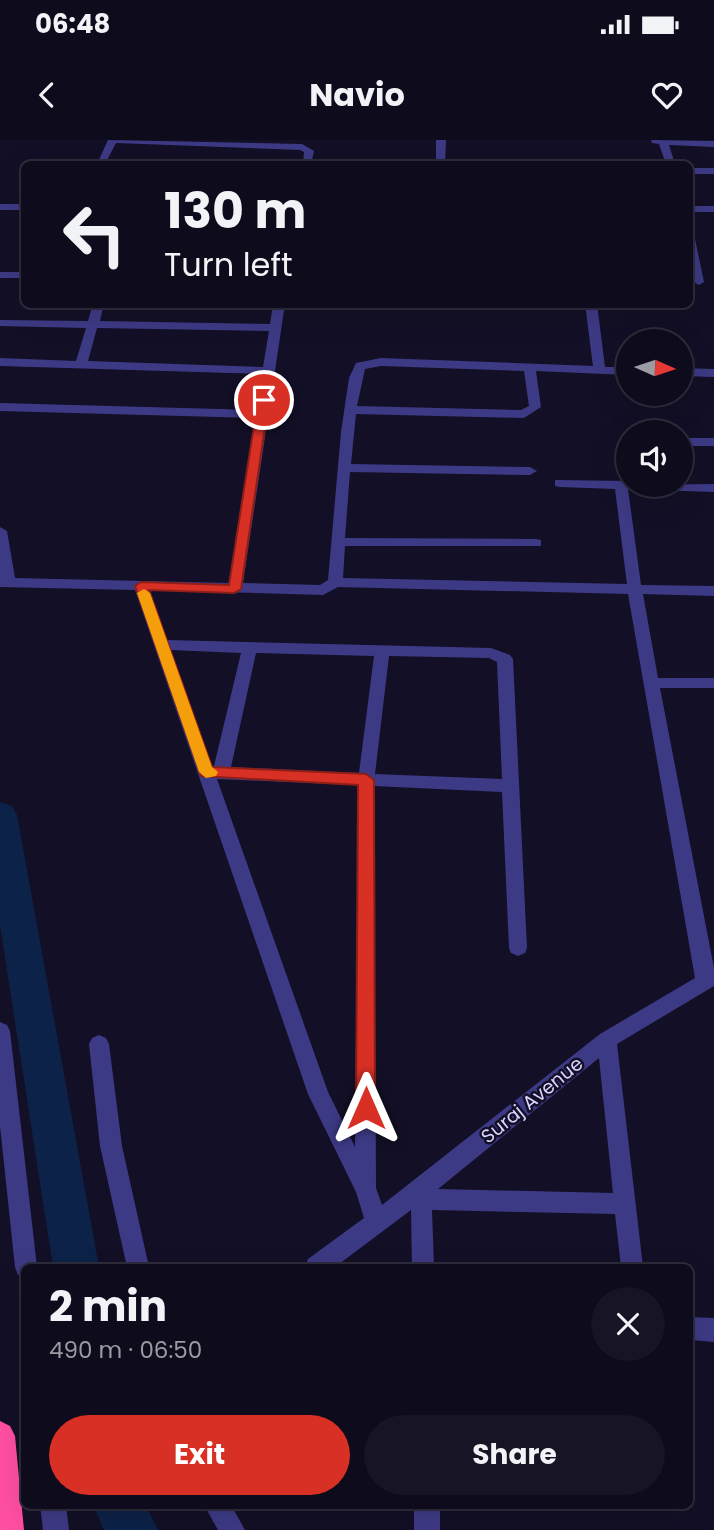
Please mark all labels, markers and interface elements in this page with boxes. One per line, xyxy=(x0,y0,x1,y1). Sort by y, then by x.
text: 06:48 xyxy=(35,6,110,42)
text: Navio xyxy=(309,72,405,117)
icon: back xyxy=(28,76,66,114)
icon: heart xyxy=(648,76,686,114)
text: 130 m xyxy=(164,177,306,245)
icon: left xyxy=(49,189,140,280)
text: Turn left xyxy=(164,242,293,287)
north arrow xyxy=(616,329,693,406)
map controls xyxy=(616,329,693,497)
pin xyxy=(234,370,294,430)
icon: arrive xyxy=(245,381,283,419)
button: sound xyxy=(616,420,693,497)
street label: Suraj Avenue xyxy=(475,1050,589,1150)
position arrow xyxy=(329,1071,403,1145)
text: 2 min xyxy=(49,1277,167,1336)
button: close xyxy=(591,1287,665,1361)
text: 490 m · 06:50 xyxy=(49,1334,202,1366)
button: Exit xyxy=(49,1415,350,1495)
button: Share xyxy=(364,1415,665,1495)

